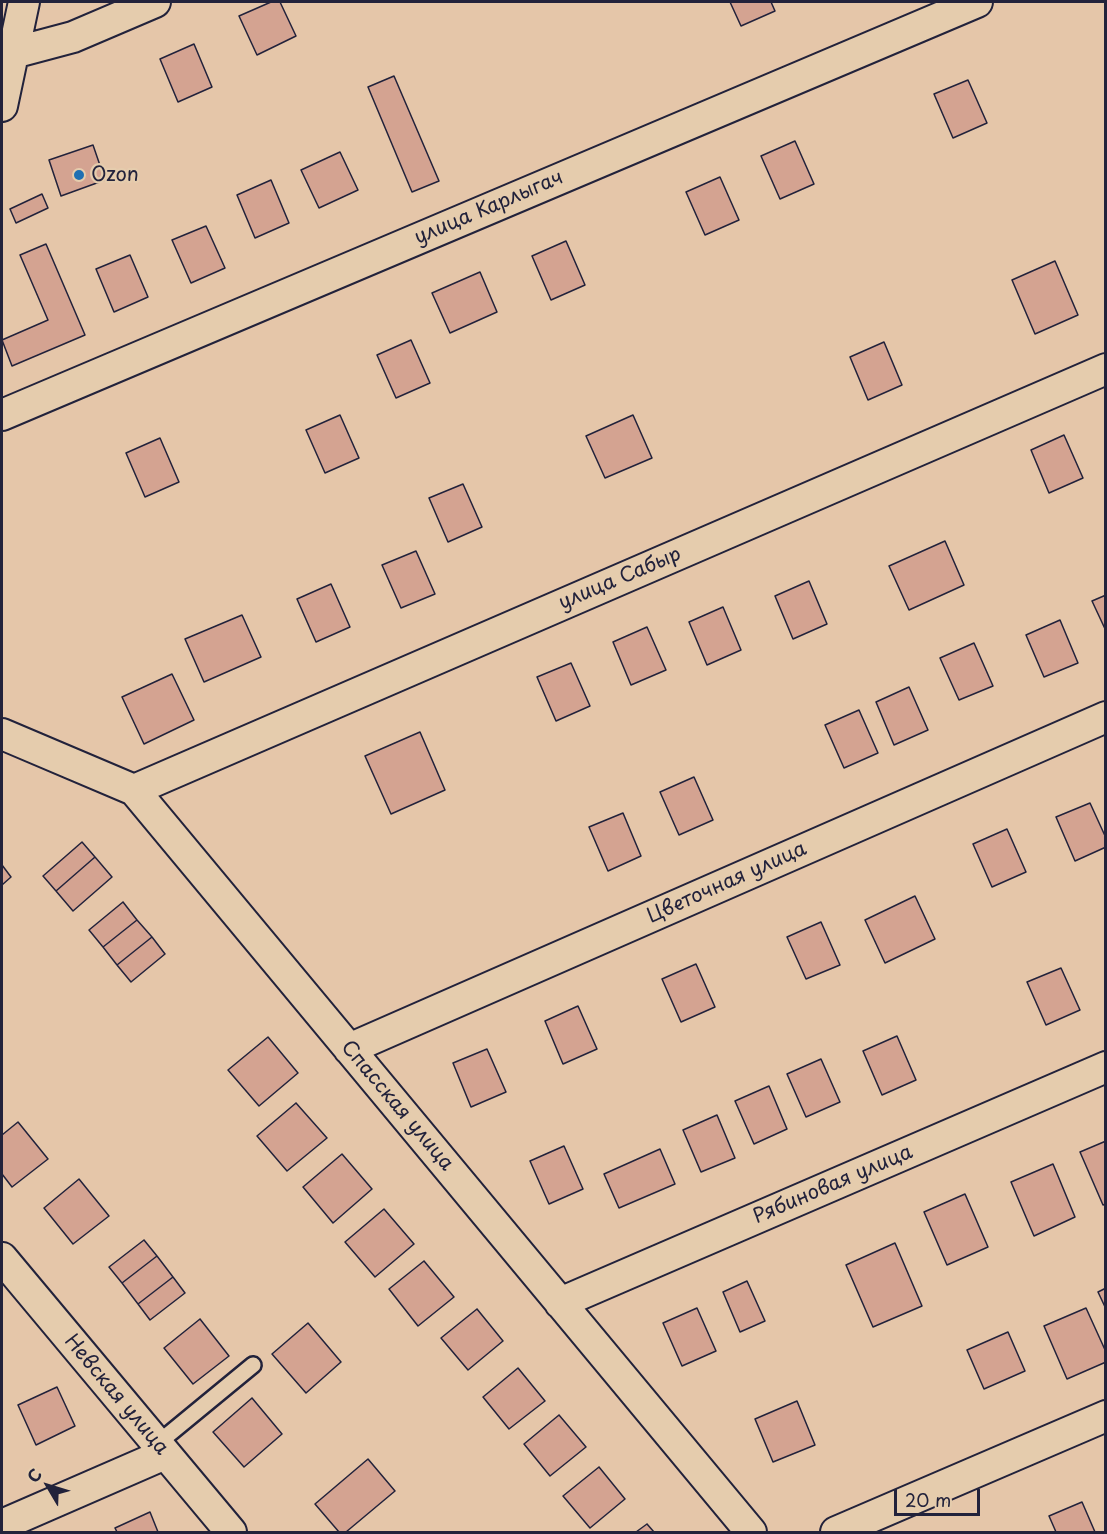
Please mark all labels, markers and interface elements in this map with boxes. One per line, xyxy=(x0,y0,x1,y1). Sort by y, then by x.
place label: Ozon xyxy=(91,163,139,187)
street label: улица Карлыгач xyxy=(411,166,567,250)
marker: Ozon xyxy=(72,168,86,182)
street label: улица Сабыр xyxy=(555,542,685,616)
street label: Цветочная улица xyxy=(644,837,810,929)
street label: Спасская улица xyxy=(336,1036,458,1176)
street label: Рябиновая улица xyxy=(750,1141,916,1229)
street label: Невская улица xyxy=(59,1330,173,1460)
north arrow xyxy=(18,1456,78,1516)
text: С xyxy=(21,1463,47,1487)
scale bar xyxy=(897,1477,982,1515)
text: 20 m xyxy=(905,1486,951,1513)

